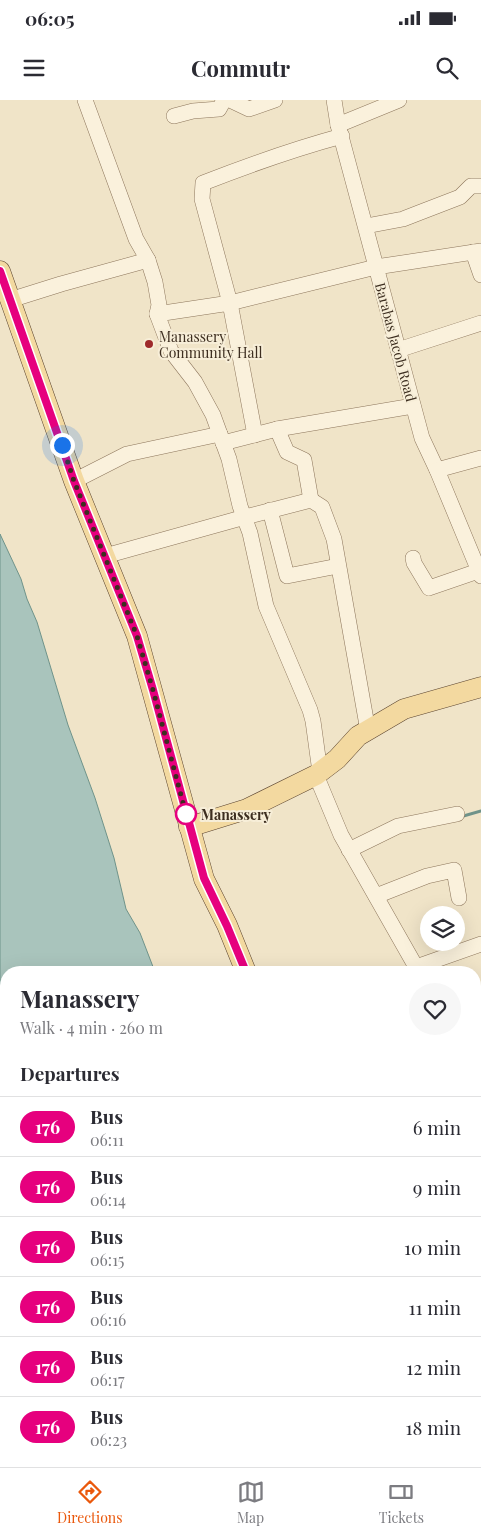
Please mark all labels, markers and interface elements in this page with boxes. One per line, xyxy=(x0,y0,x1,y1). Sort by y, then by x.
text: 06:05 xyxy=(25,5,74,31)
text: Commutr xyxy=(191,53,290,83)
icon: menu xyxy=(20,54,48,82)
icon: search xyxy=(433,54,461,82)
street label: Barabas Jacob Road xyxy=(371,280,421,404)
place label: Manassery Community Hall xyxy=(159,327,262,362)
marker: Manassery Community Hall xyxy=(143,338,155,350)
your location xyxy=(50,433,75,458)
marker: Manassery xyxy=(175,803,197,825)
place label: Manassery xyxy=(201,805,271,824)
map controls xyxy=(420,906,465,951)
button: layers xyxy=(420,906,465,951)
text: Manassery xyxy=(20,982,140,1014)
button: heart xyxy=(409,983,461,1035)
text: Walk · 4 min · 260 m xyxy=(20,1017,163,1038)
text: Departures xyxy=(20,1060,120,1086)
text: Bus xyxy=(90,1103,123,1129)
text: 6 min xyxy=(413,1114,461,1140)
text: 176 xyxy=(35,1115,60,1139)
text: 06:11 xyxy=(90,1129,124,1150)
text: Bus xyxy=(90,1163,123,1189)
text: 9 min xyxy=(413,1174,461,1200)
text: 176 xyxy=(35,1175,60,1199)
text: 06:14 xyxy=(90,1189,126,1210)
text: Bus xyxy=(90,1223,123,1249)
text: 10 min xyxy=(404,1234,461,1260)
text: 176 xyxy=(35,1235,60,1259)
text: 06:15 xyxy=(90,1249,125,1270)
text: Bus xyxy=(90,1283,123,1309)
text: 11 min xyxy=(408,1294,461,1320)
text: 176 xyxy=(35,1295,60,1319)
text: 06:16 xyxy=(90,1309,126,1330)
text: Bus xyxy=(90,1343,123,1369)
text: 12 min xyxy=(406,1354,461,1380)
text: 176 xyxy=(35,1355,60,1379)
text: 06:17 xyxy=(90,1369,125,1390)
text: Bus xyxy=(90,1403,123,1429)
text: 18 min xyxy=(406,1414,461,1440)
text: 176 xyxy=(35,1415,60,1439)
text: 06:23 xyxy=(90,1429,127,1450)
tab: Directions xyxy=(57,1478,122,1527)
tab: Map xyxy=(237,1478,265,1527)
tab: Tickets xyxy=(379,1478,424,1527)

